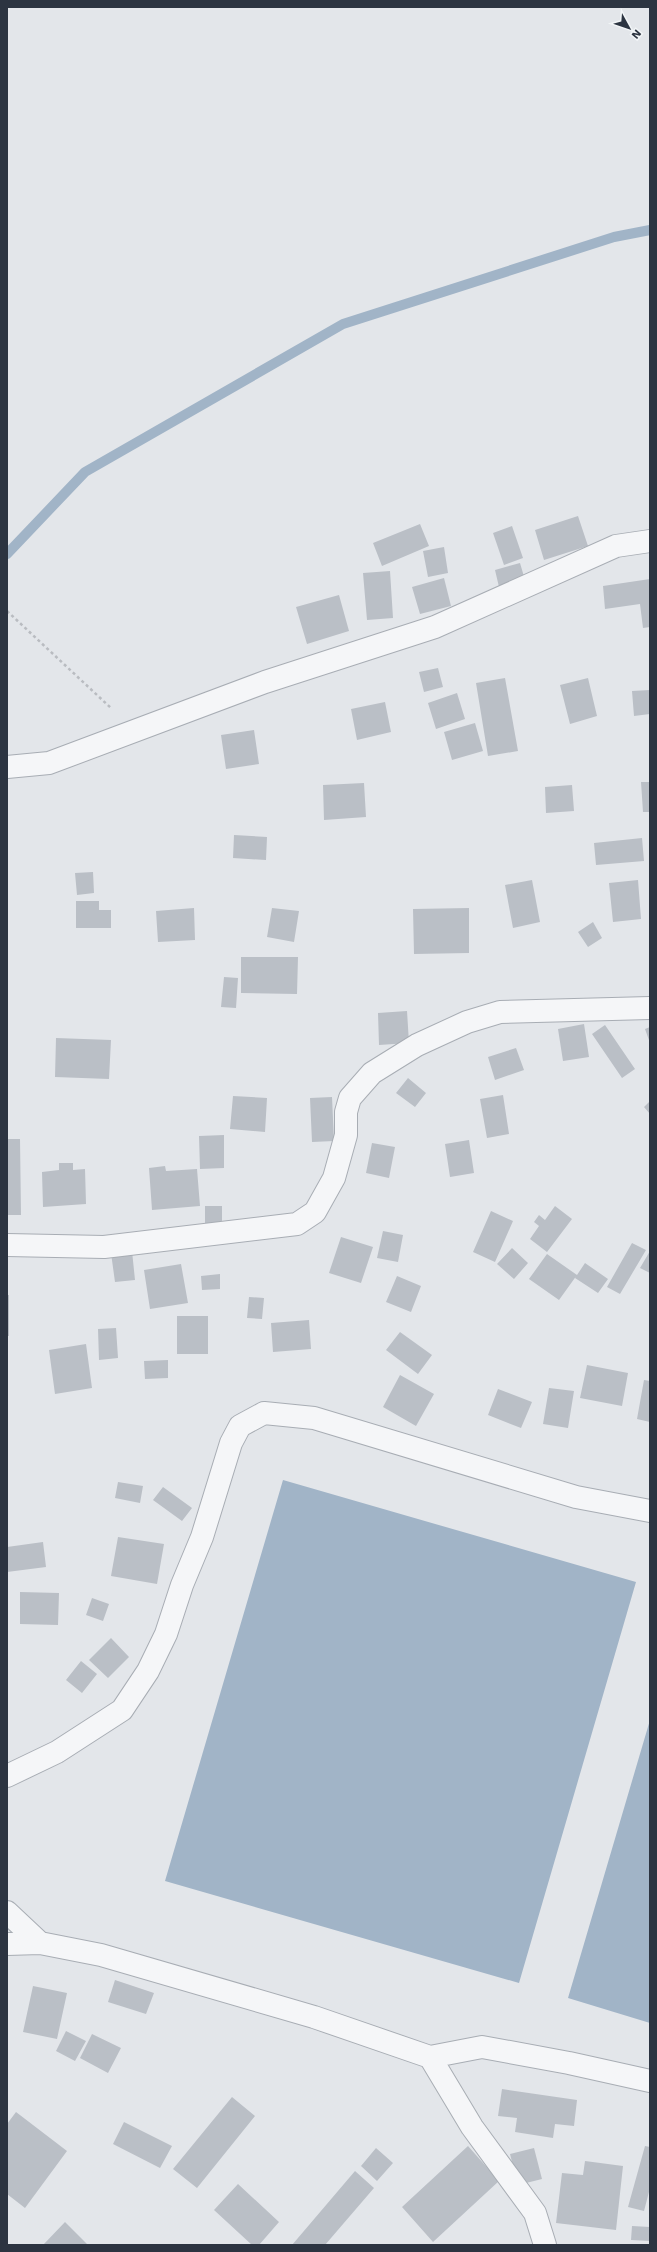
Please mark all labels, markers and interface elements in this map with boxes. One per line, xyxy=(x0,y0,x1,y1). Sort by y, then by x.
north arrow xyxy=(609,8,649,48)
text: N xyxy=(629,27,644,41)

